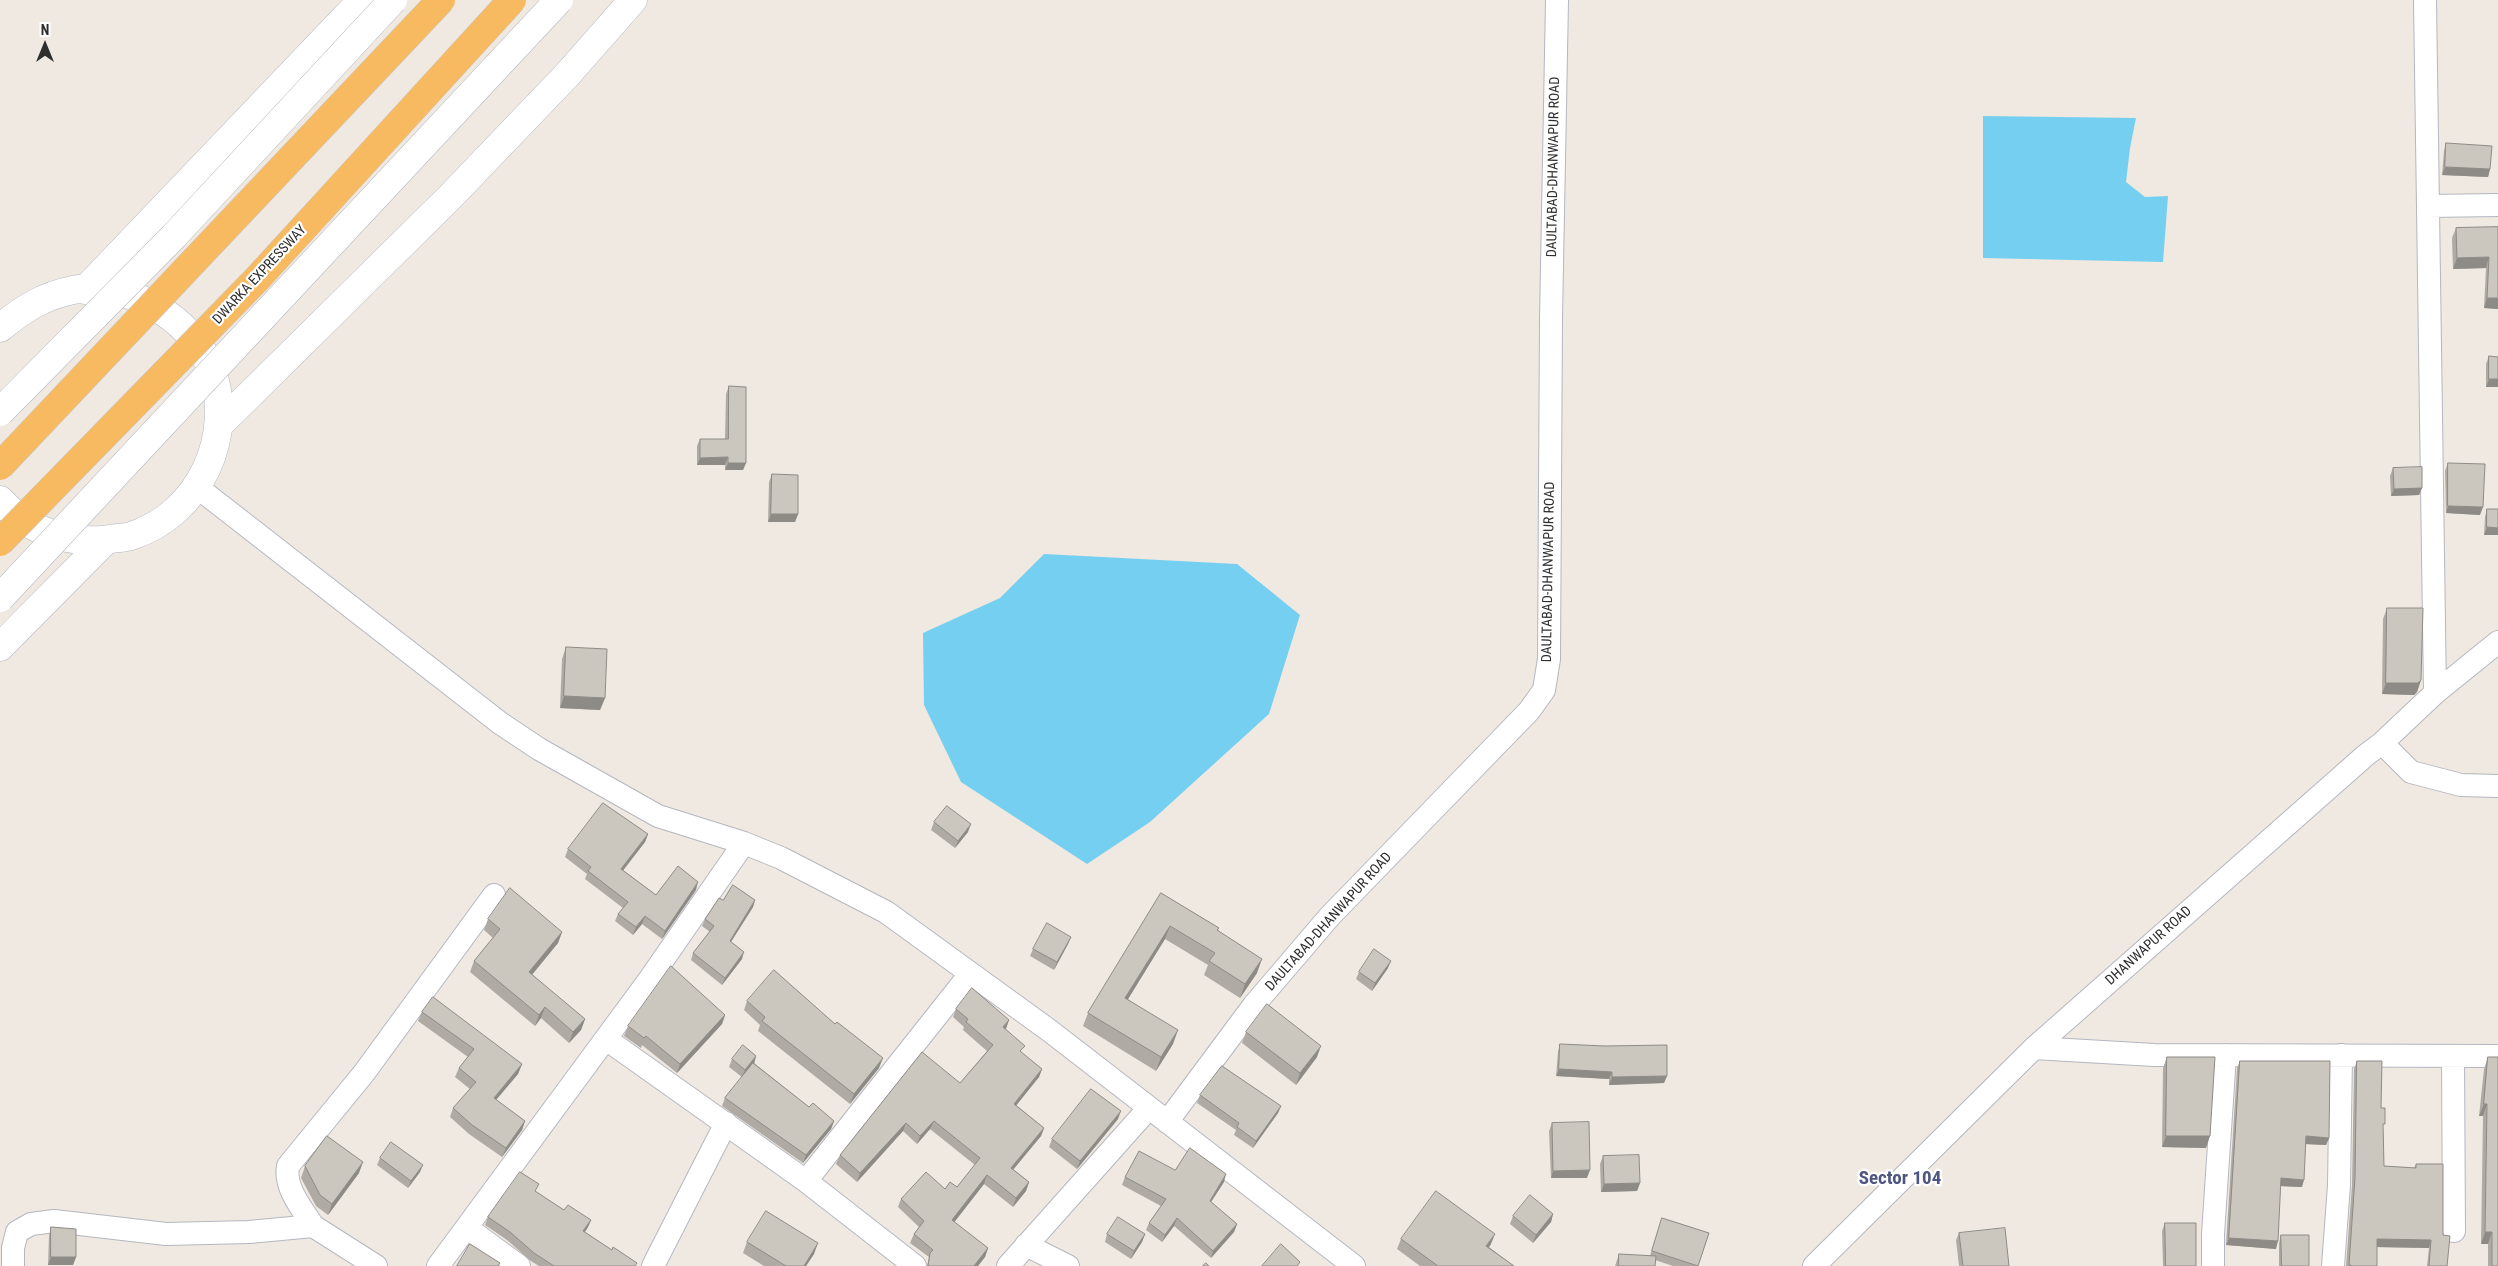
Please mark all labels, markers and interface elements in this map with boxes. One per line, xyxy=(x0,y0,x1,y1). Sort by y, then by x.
north arrow xyxy=(20,20,70,70)
text: N xyxy=(41,22,49,38)
street label: DAULTABAD-DHANWAPUR ROAD xyxy=(1544,77,1564,257)
street label: DWARKA EXPRESSWAY xyxy=(210,222,310,328)
street label: DAULTABAD-DHANWAPUR ROAD xyxy=(1539,482,1559,662)
street label: DAULTABAD-DHANWAPUR ROAD xyxy=(1262,849,1396,995)
street label: DHANWAPUR ROAD xyxy=(2102,903,2196,989)
district label: Sector 104 xyxy=(1859,1168,1941,1190)

